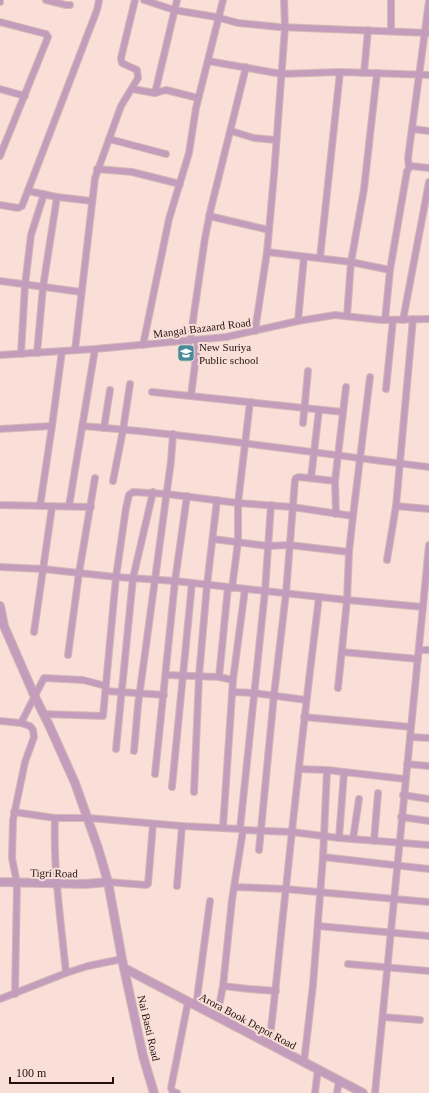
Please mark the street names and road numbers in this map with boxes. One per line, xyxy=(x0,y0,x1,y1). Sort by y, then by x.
street label: Mangal Bazaard Road xyxy=(152,316,252,340)
street label: Tigri Road xyxy=(30,867,78,879)
street label: Arora Book Depot Road xyxy=(198,990,299,1052)
street label: Nai Basti Road xyxy=(136,994,163,1063)

